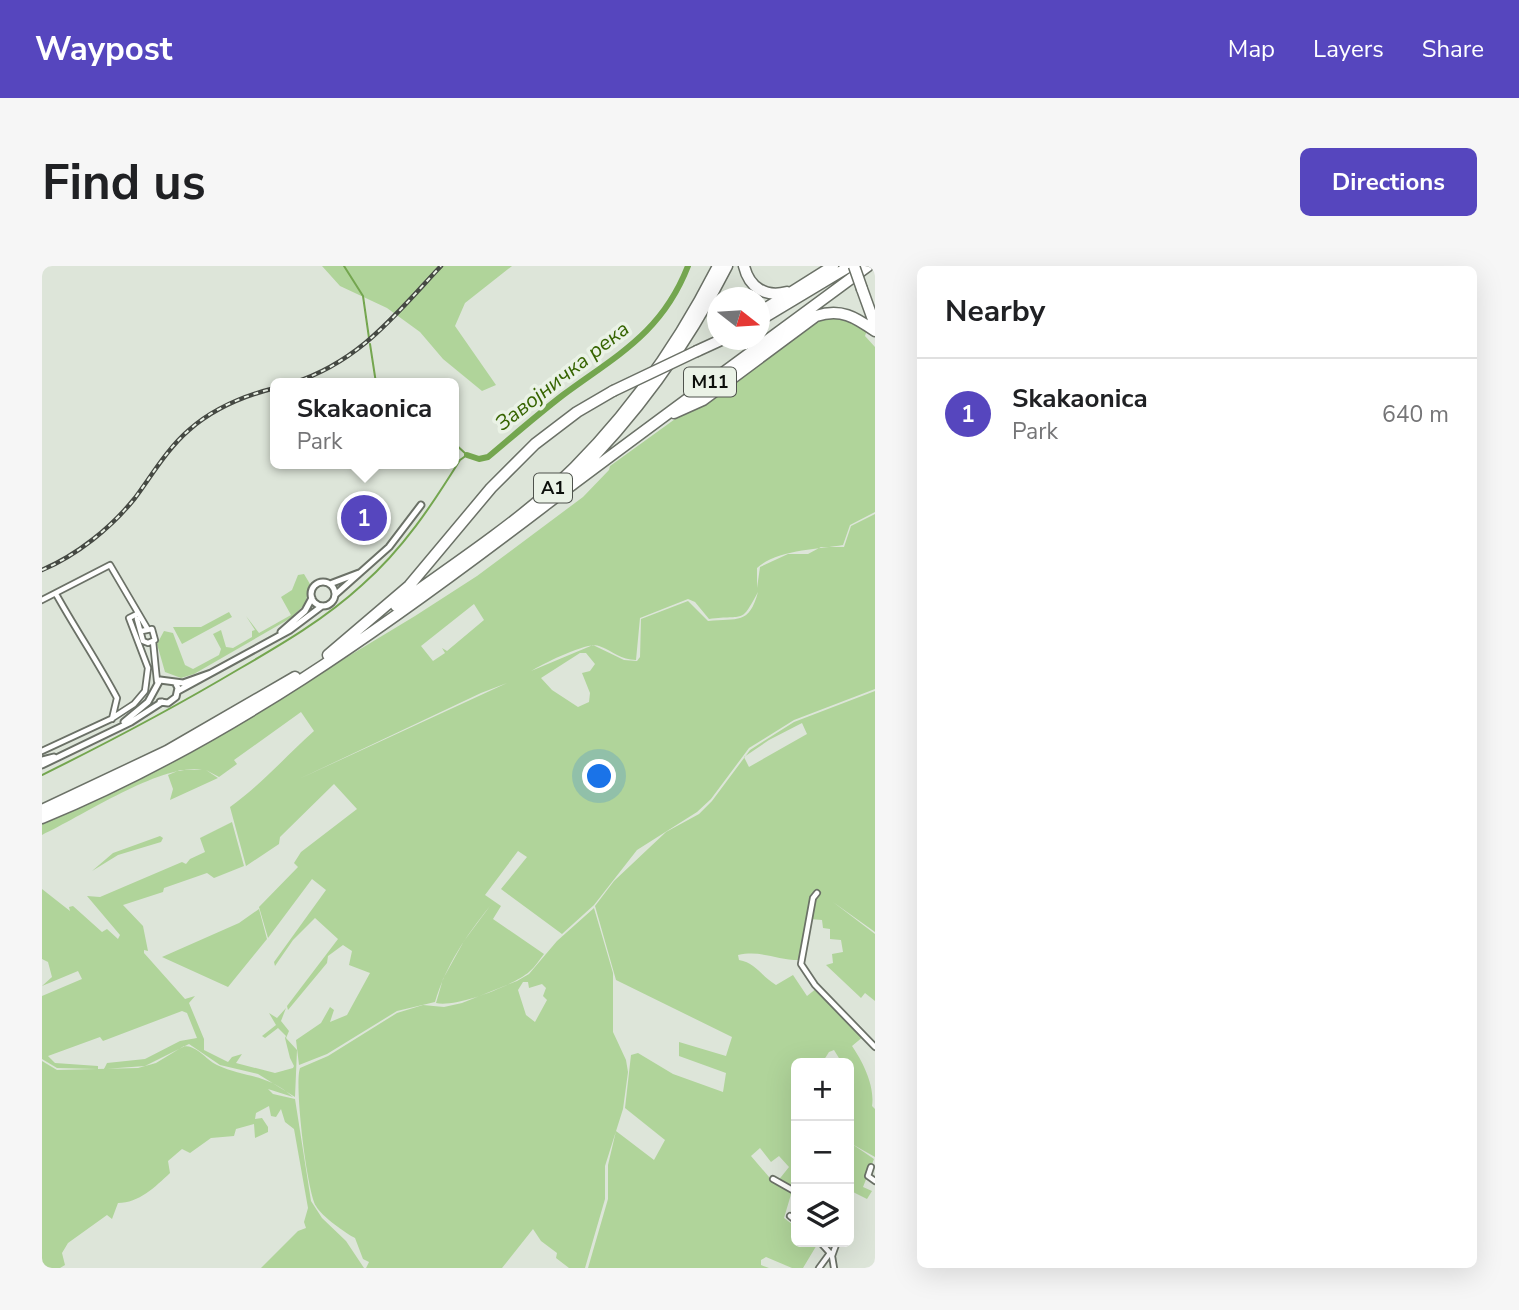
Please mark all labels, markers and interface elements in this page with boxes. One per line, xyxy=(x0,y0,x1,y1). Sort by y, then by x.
text: Waypost xyxy=(35,27,172,72)
text: Map xyxy=(1228,33,1275,65)
text: Layers xyxy=(1313,33,1384,65)
text: Share xyxy=(1422,33,1484,65)
button: Directions xyxy=(1300,148,1477,216)
text: Find us xyxy=(42,149,206,216)
north arrow xyxy=(707,287,770,350)
text: Nearby xyxy=(945,291,1045,332)
water label: Завојничка река xyxy=(489,315,635,437)
road number: M11 xyxy=(684,368,736,397)
popup xyxy=(270,378,459,469)
text: Skakaonica xyxy=(1012,381,1148,416)
text: Skakaonica xyxy=(297,391,432,426)
text: 1 xyxy=(961,399,975,430)
text: 640 m xyxy=(1382,399,1449,430)
text: Park xyxy=(1012,416,1058,447)
text: Park xyxy=(297,426,343,457)
road number: A1 xyxy=(534,474,572,502)
pin: 1 xyxy=(341,492,387,544)
your location xyxy=(582,759,616,793)
map controls xyxy=(791,1058,854,1247)
button: + xyxy=(791,1058,854,1121)
button: − xyxy=(791,1121,854,1184)
button: layers xyxy=(791,1184,854,1247)

